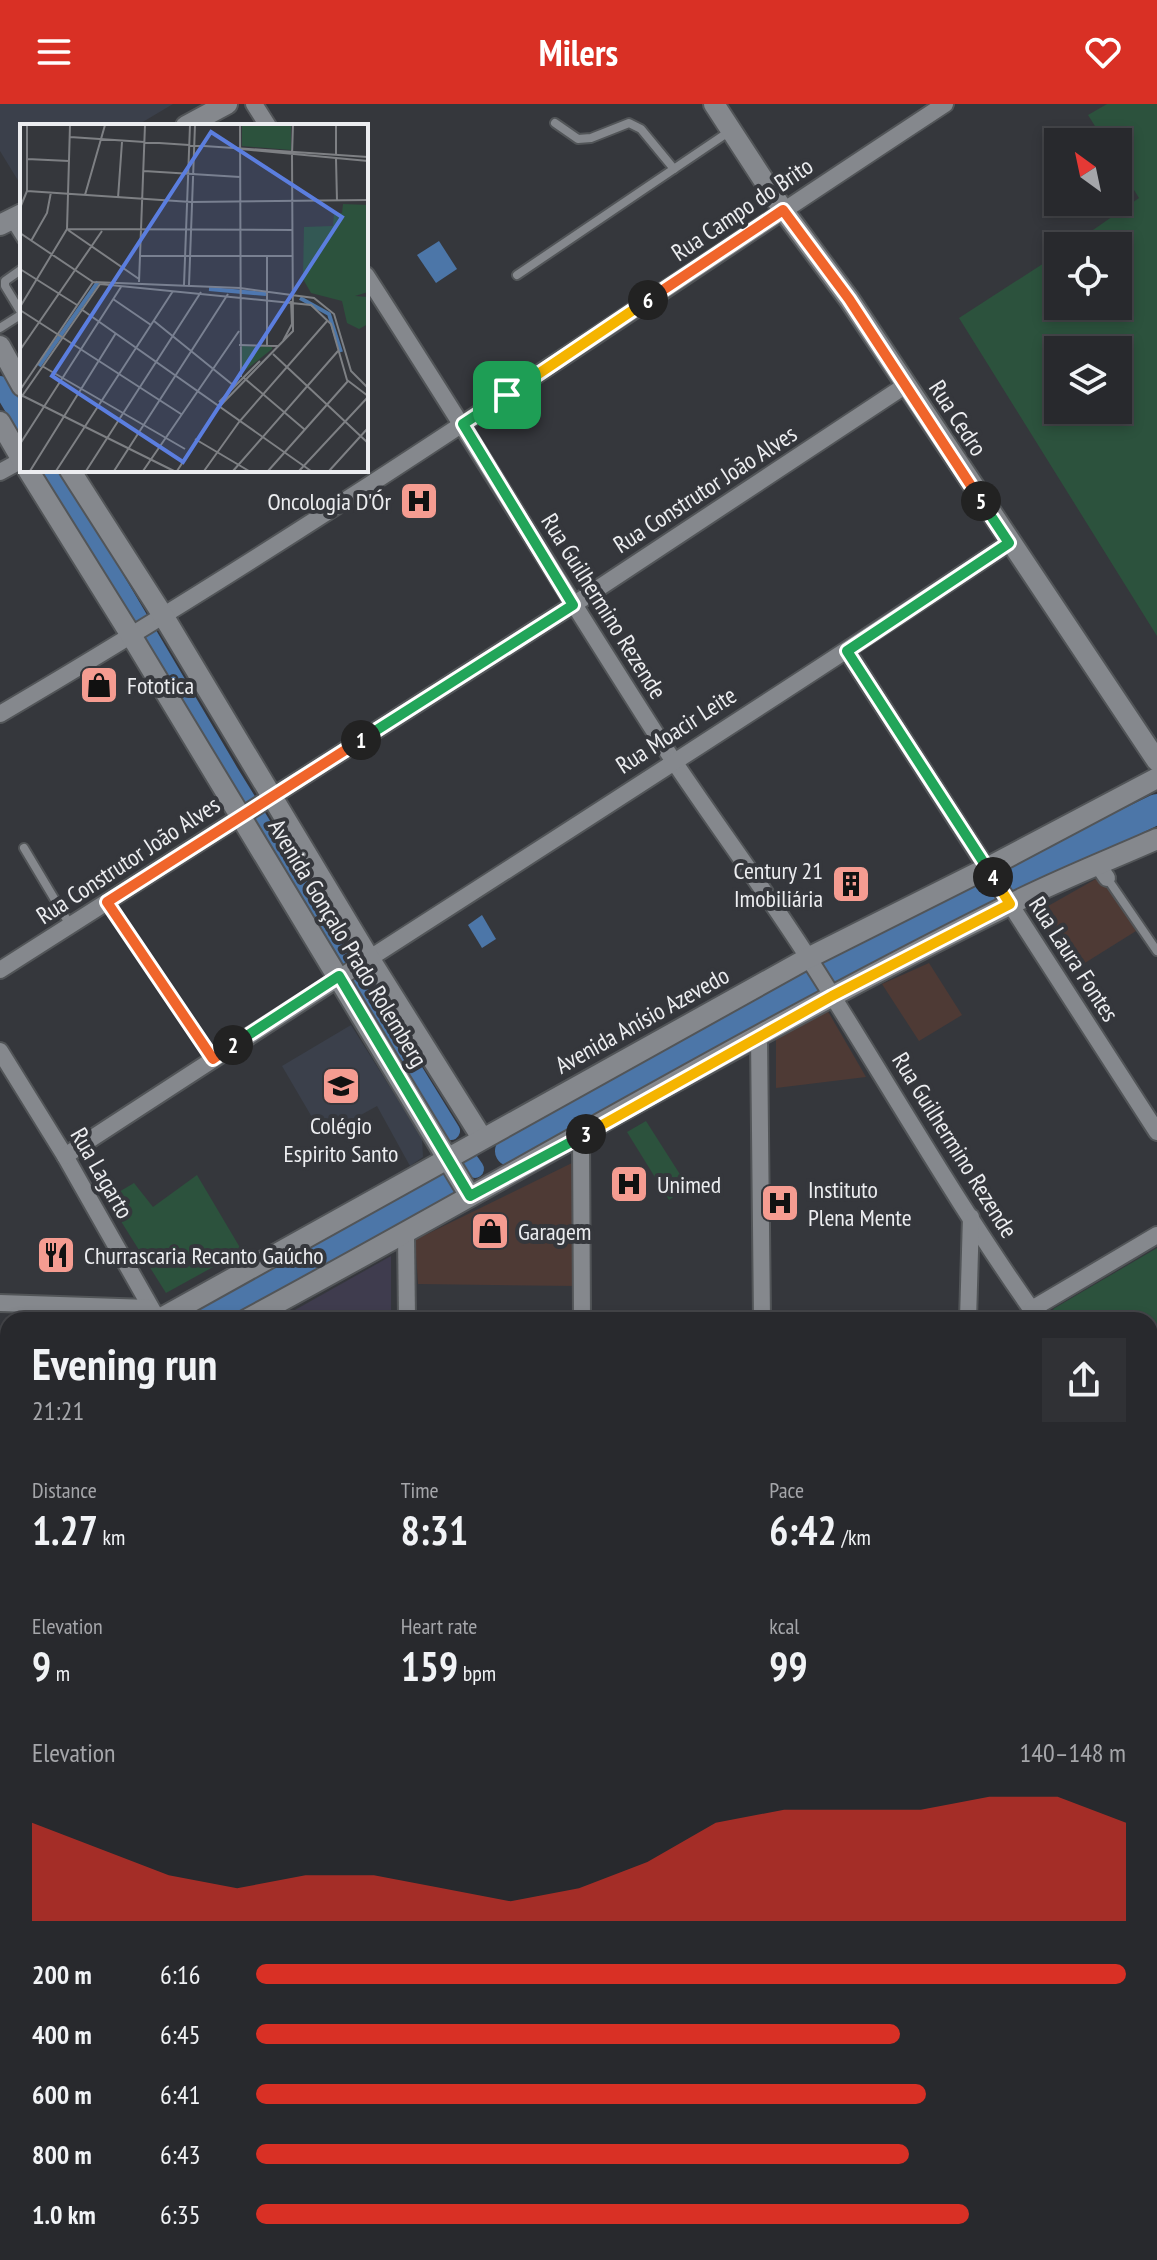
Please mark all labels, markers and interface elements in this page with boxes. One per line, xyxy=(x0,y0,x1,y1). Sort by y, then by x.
text: Milers xyxy=(539,29,618,76)
icon: menu xyxy=(32,30,76,74)
icon: heart xyxy=(1081,30,1125,74)
inset map xyxy=(20,124,368,472)
north arrow xyxy=(1044,128,1132,216)
map controls xyxy=(1044,128,1132,424)
street label: Rua Campo do Brito xyxy=(665,150,819,268)
button: locate xyxy=(1044,232,1132,320)
pin: 6 xyxy=(628,280,668,320)
text: 6 xyxy=(643,286,653,314)
button: layers xyxy=(1044,336,1132,424)
pin xyxy=(473,361,541,429)
icon: arrive xyxy=(485,373,529,417)
street label: Rua Cedro xyxy=(922,374,994,462)
street label: Rua Construtor João Alves xyxy=(607,418,803,560)
hospital icon: Oncologia D'Ór xyxy=(398,480,440,522)
pin: 5 xyxy=(961,481,1001,521)
place label: Oncologia D'Ór xyxy=(267,486,391,517)
text: 5 xyxy=(976,487,986,515)
street label: Rua Guilhermino Rezende xyxy=(534,507,674,705)
shop icon: Fototica xyxy=(78,664,120,706)
place label: Fototica xyxy=(127,670,194,701)
street label: Rua Moacir Leite xyxy=(610,680,742,780)
pin: 1 xyxy=(341,720,381,760)
text: 1 xyxy=(356,726,366,754)
street label: Rua Construtor João Alves xyxy=(30,789,226,931)
street label: Avenida Gonçalo Prado Rolemberg xyxy=(262,813,434,1073)
place label: Century 21 Imobiliária xyxy=(734,855,823,914)
pin: 4 xyxy=(973,857,1013,897)
building icon: Century 21 Imobiliária xyxy=(830,863,872,905)
text: 4 xyxy=(988,863,998,891)
street label: Rua Laura Fontes xyxy=(1022,891,1126,1027)
street label: Avenida Anísio Azevedo xyxy=(550,959,734,1081)
pin: 2 xyxy=(213,1025,253,1065)
text: 2 xyxy=(228,1031,238,1059)
street label: Rua Guilhermino Rezende xyxy=(885,1046,1025,1244)
school or university icon: Colégio Espirito Santo xyxy=(320,1065,362,1107)
place label: Colégio Espirito Santo xyxy=(284,1110,398,1169)
pin: 3 xyxy=(566,1114,606,1154)
text: 3 xyxy=(581,1120,591,1148)
street label: Rua Lagarto xyxy=(64,1122,140,1224)
hospital icon: Unimed xyxy=(608,1163,650,1205)
place label: Unimed xyxy=(657,1169,721,1200)
place label: Instituto Plena Mente xyxy=(808,1174,912,1233)
hospital icon: Instituto Plena Mente xyxy=(759,1182,801,1224)
shop icon: Garagem xyxy=(469,1210,511,1252)
place label: Garagem xyxy=(518,1216,592,1247)
restaurant icon: Churrascaria Recanto Gaúcho xyxy=(35,1234,77,1276)
place label: Churrascaria Recanto Gaúcho xyxy=(84,1240,324,1271)
text: Evening run xyxy=(32,1335,217,1392)
button: share xyxy=(1042,1338,1126,1422)
text: 21:21 xyxy=(32,1394,84,1427)
text: Distance xyxy=(32,1476,97,1504)
text: Time xyxy=(401,1476,439,1504)
text: Pace xyxy=(769,1476,804,1504)
text: 1.27 xyxy=(32,1504,98,1556)
text: 8:31 xyxy=(401,1504,468,1556)
text: 6:42 xyxy=(769,1504,837,1556)
text: km xyxy=(98,1523,125,1551)
text: /km xyxy=(837,1523,871,1551)
text: Elevation xyxy=(32,1612,103,1640)
text: Heart rate xyxy=(401,1612,477,1640)
text: kcal xyxy=(769,1612,799,1640)
text: 9 xyxy=(32,1640,51,1692)
text: 159 xyxy=(401,1640,458,1692)
text: 99 xyxy=(769,1640,808,1692)
text: m xyxy=(51,1659,70,1687)
text: bpm xyxy=(458,1659,496,1687)
text: Elevation xyxy=(32,1736,115,1769)
text: 140–148 m xyxy=(1020,1736,1126,1769)
text: 200 m xyxy=(32,1958,92,1991)
text: 6:16 xyxy=(160,1958,200,1991)
text: 400 m xyxy=(32,2018,92,2051)
text: 6:45 xyxy=(160,2018,200,2051)
text: 600 m xyxy=(32,2078,92,2111)
text: 6:41 xyxy=(160,2078,200,2111)
text: 800 m xyxy=(32,2138,92,2171)
text: 6:43 xyxy=(160,2138,200,2171)
text: 1.0 km xyxy=(32,2198,96,2231)
text: 6:35 xyxy=(160,2198,200,2231)

